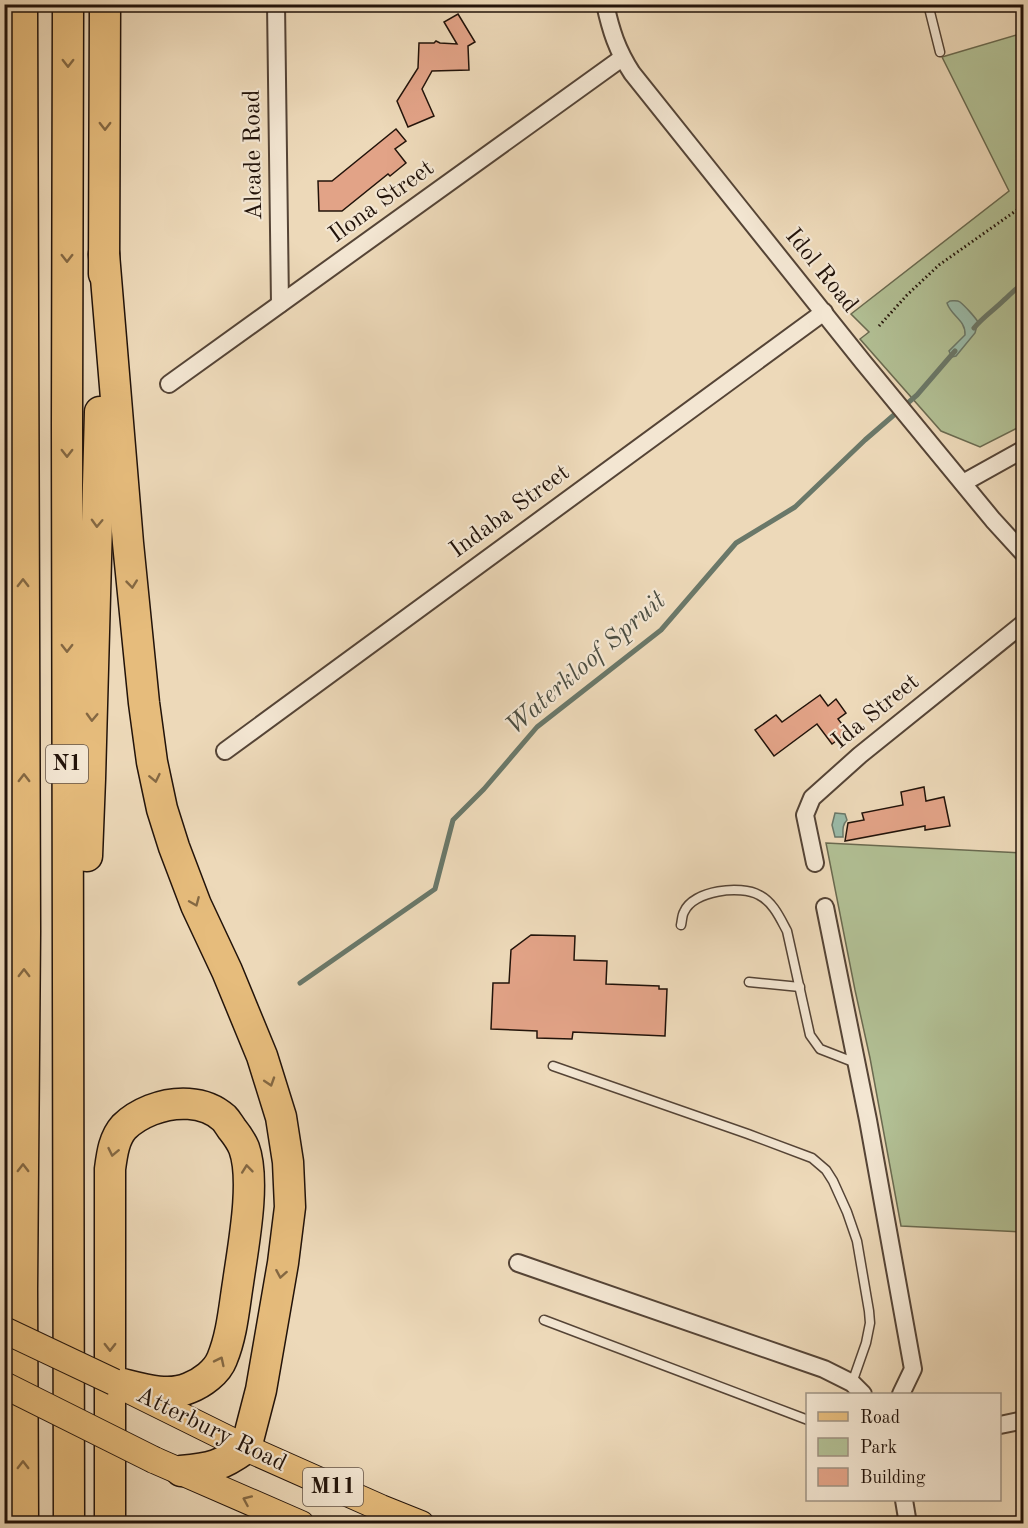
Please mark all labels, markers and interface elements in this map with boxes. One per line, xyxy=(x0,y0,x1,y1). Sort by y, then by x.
one-way arrow xyxy=(62,58,74,67)
street label: Alcade Road xyxy=(241,89,267,221)
one-way arrow xyxy=(99,121,111,130)
street label: Ilona Street xyxy=(325,156,439,248)
street label: Idol Road xyxy=(780,224,862,318)
one-way arrow xyxy=(61,253,73,262)
one-way arrow xyxy=(61,448,73,457)
street label: Indaba Street xyxy=(446,461,574,563)
one-way arrow xyxy=(91,518,104,527)
one-way arrow xyxy=(17,578,29,587)
one-way arrow xyxy=(125,580,138,589)
water label: Waterkloof Spruit xyxy=(501,587,672,740)
one-way arrow xyxy=(61,643,73,652)
street label: Ida Street xyxy=(828,670,924,754)
one-way arrow xyxy=(86,713,98,722)
road number: N1 xyxy=(46,745,88,783)
one-way arrow xyxy=(18,773,30,782)
one-way arrow xyxy=(148,773,161,783)
one-way arrow xyxy=(188,895,200,906)
one-way arrow xyxy=(18,968,30,977)
one-way arrow xyxy=(263,1076,275,1087)
one-way arrow xyxy=(107,1147,120,1157)
one-way arrow xyxy=(17,1163,29,1172)
one-way arrow xyxy=(241,1164,254,1174)
one-way arrow xyxy=(275,1268,288,1278)
one-way arrow xyxy=(104,1343,116,1352)
one-way arrow xyxy=(212,1356,224,1367)
street label: Atterbury Road xyxy=(132,1383,290,1477)
legend xyxy=(806,1393,1001,1501)
text: Road xyxy=(860,1409,900,1427)
text: Park xyxy=(860,1439,897,1457)
one-way arrow xyxy=(17,1461,29,1470)
road number: M11 xyxy=(303,1468,363,1506)
text: Building xyxy=(860,1469,926,1487)
one-way arrow xyxy=(243,1495,254,1507)

